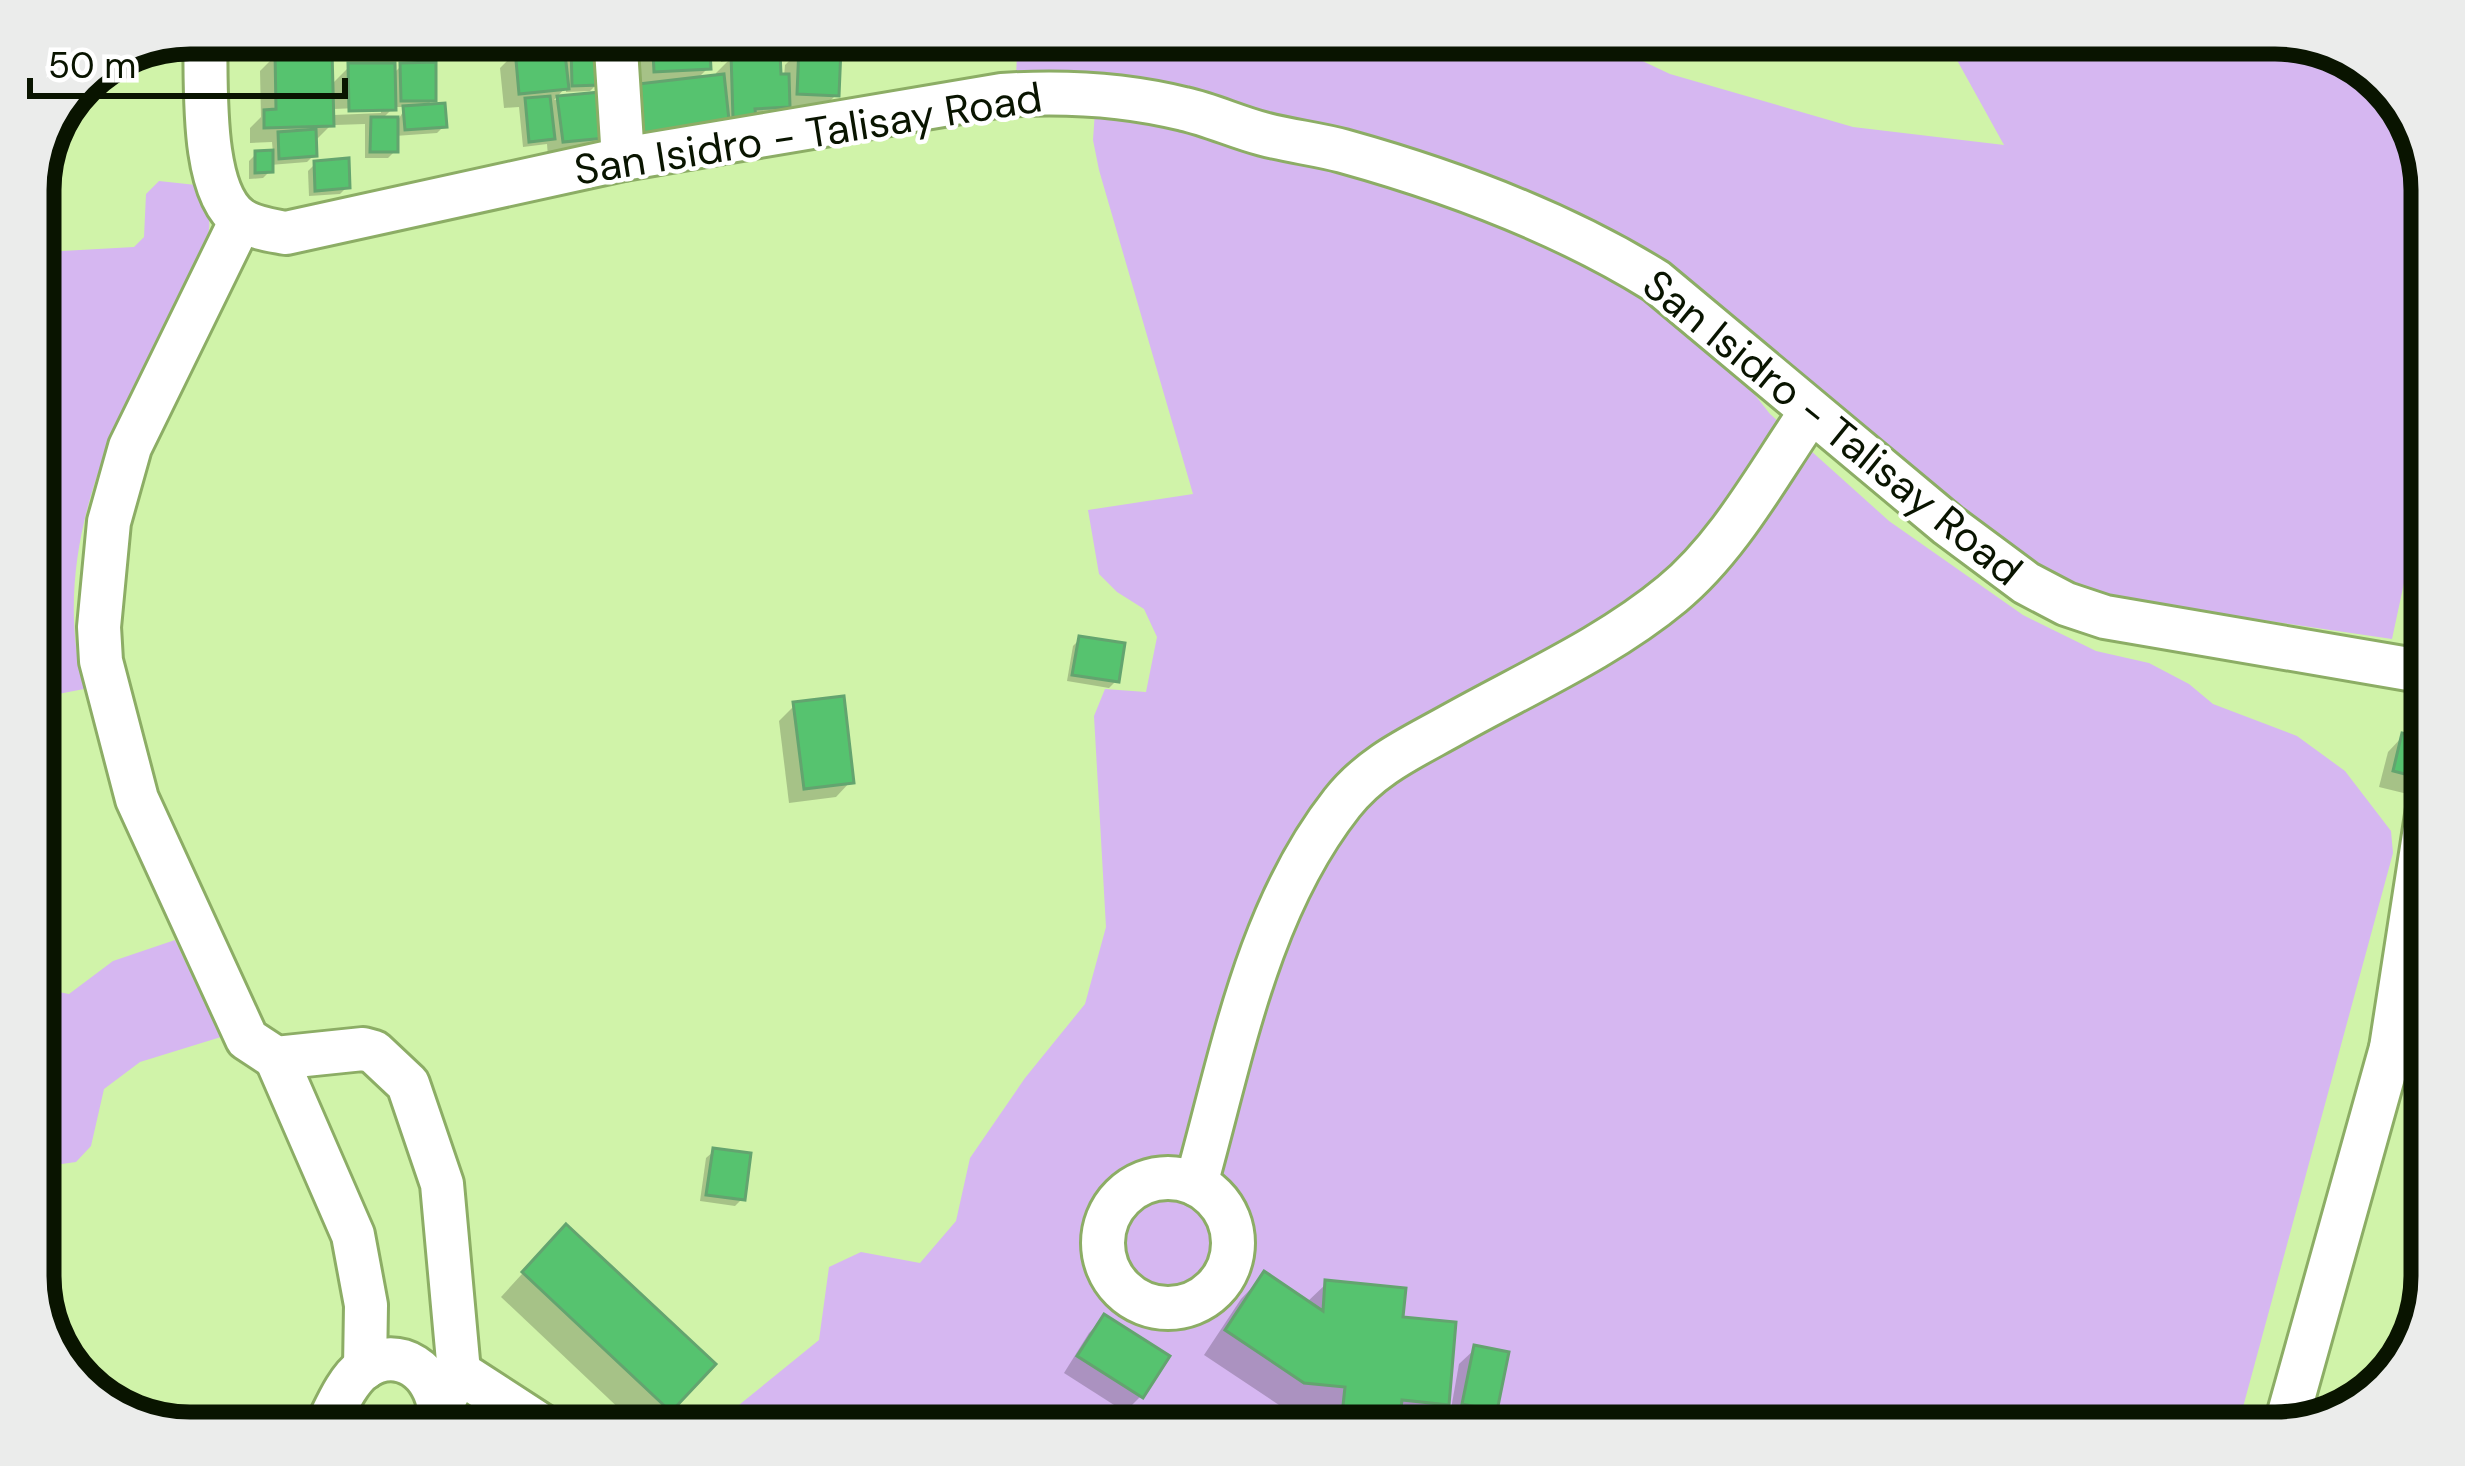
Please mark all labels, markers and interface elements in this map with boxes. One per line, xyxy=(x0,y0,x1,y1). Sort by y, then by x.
scale bar xyxy=(30,24,345,98)
text: 50 m xyxy=(48,42,136,89)
street label: San Isidro - Talisay Road xyxy=(570,69,1046,198)
street label: San Isidro - Talisay Road xyxy=(1632,257,2034,598)

